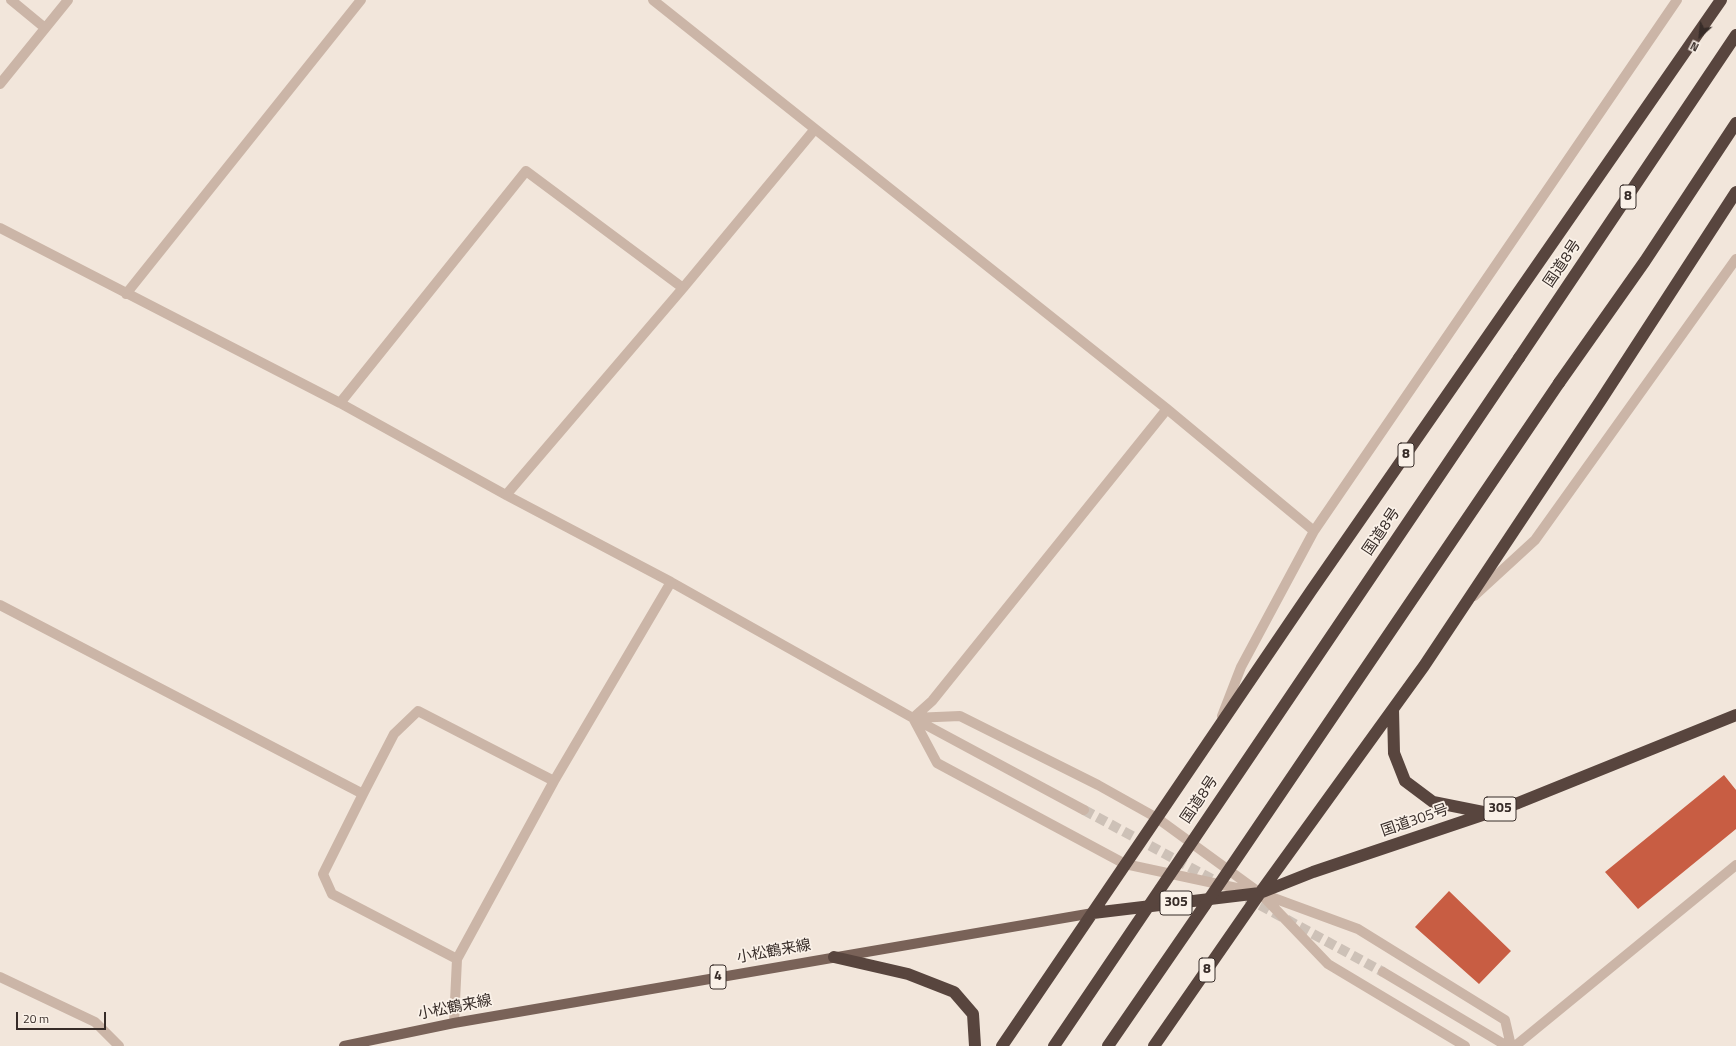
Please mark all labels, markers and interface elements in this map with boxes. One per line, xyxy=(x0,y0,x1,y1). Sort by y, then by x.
north arrow xyxy=(1680,16,1720,56)
text: N xyxy=(1688,38,1702,56)
road number: 8 xyxy=(1620,185,1636,209)
street label: 国道8号 xyxy=(1541,237,1585,291)
road number: 8 xyxy=(1398,443,1414,467)
street label: 国道8号 xyxy=(1360,505,1404,559)
street label: 国道8号 xyxy=(1178,773,1222,827)
road number: 305 xyxy=(1484,797,1516,821)
street label: 国道305号 xyxy=(1379,801,1451,841)
road number: 305 xyxy=(1160,891,1192,915)
street label: 小松鶴来線 xyxy=(736,937,812,967)
road number: 8 xyxy=(1199,958,1215,982)
road number: 4 xyxy=(710,965,726,989)
street label: 小松鶴来線 xyxy=(416,992,494,1024)
scale bar xyxy=(18,1004,108,1030)
text: 20 m xyxy=(23,1009,49,1028)

